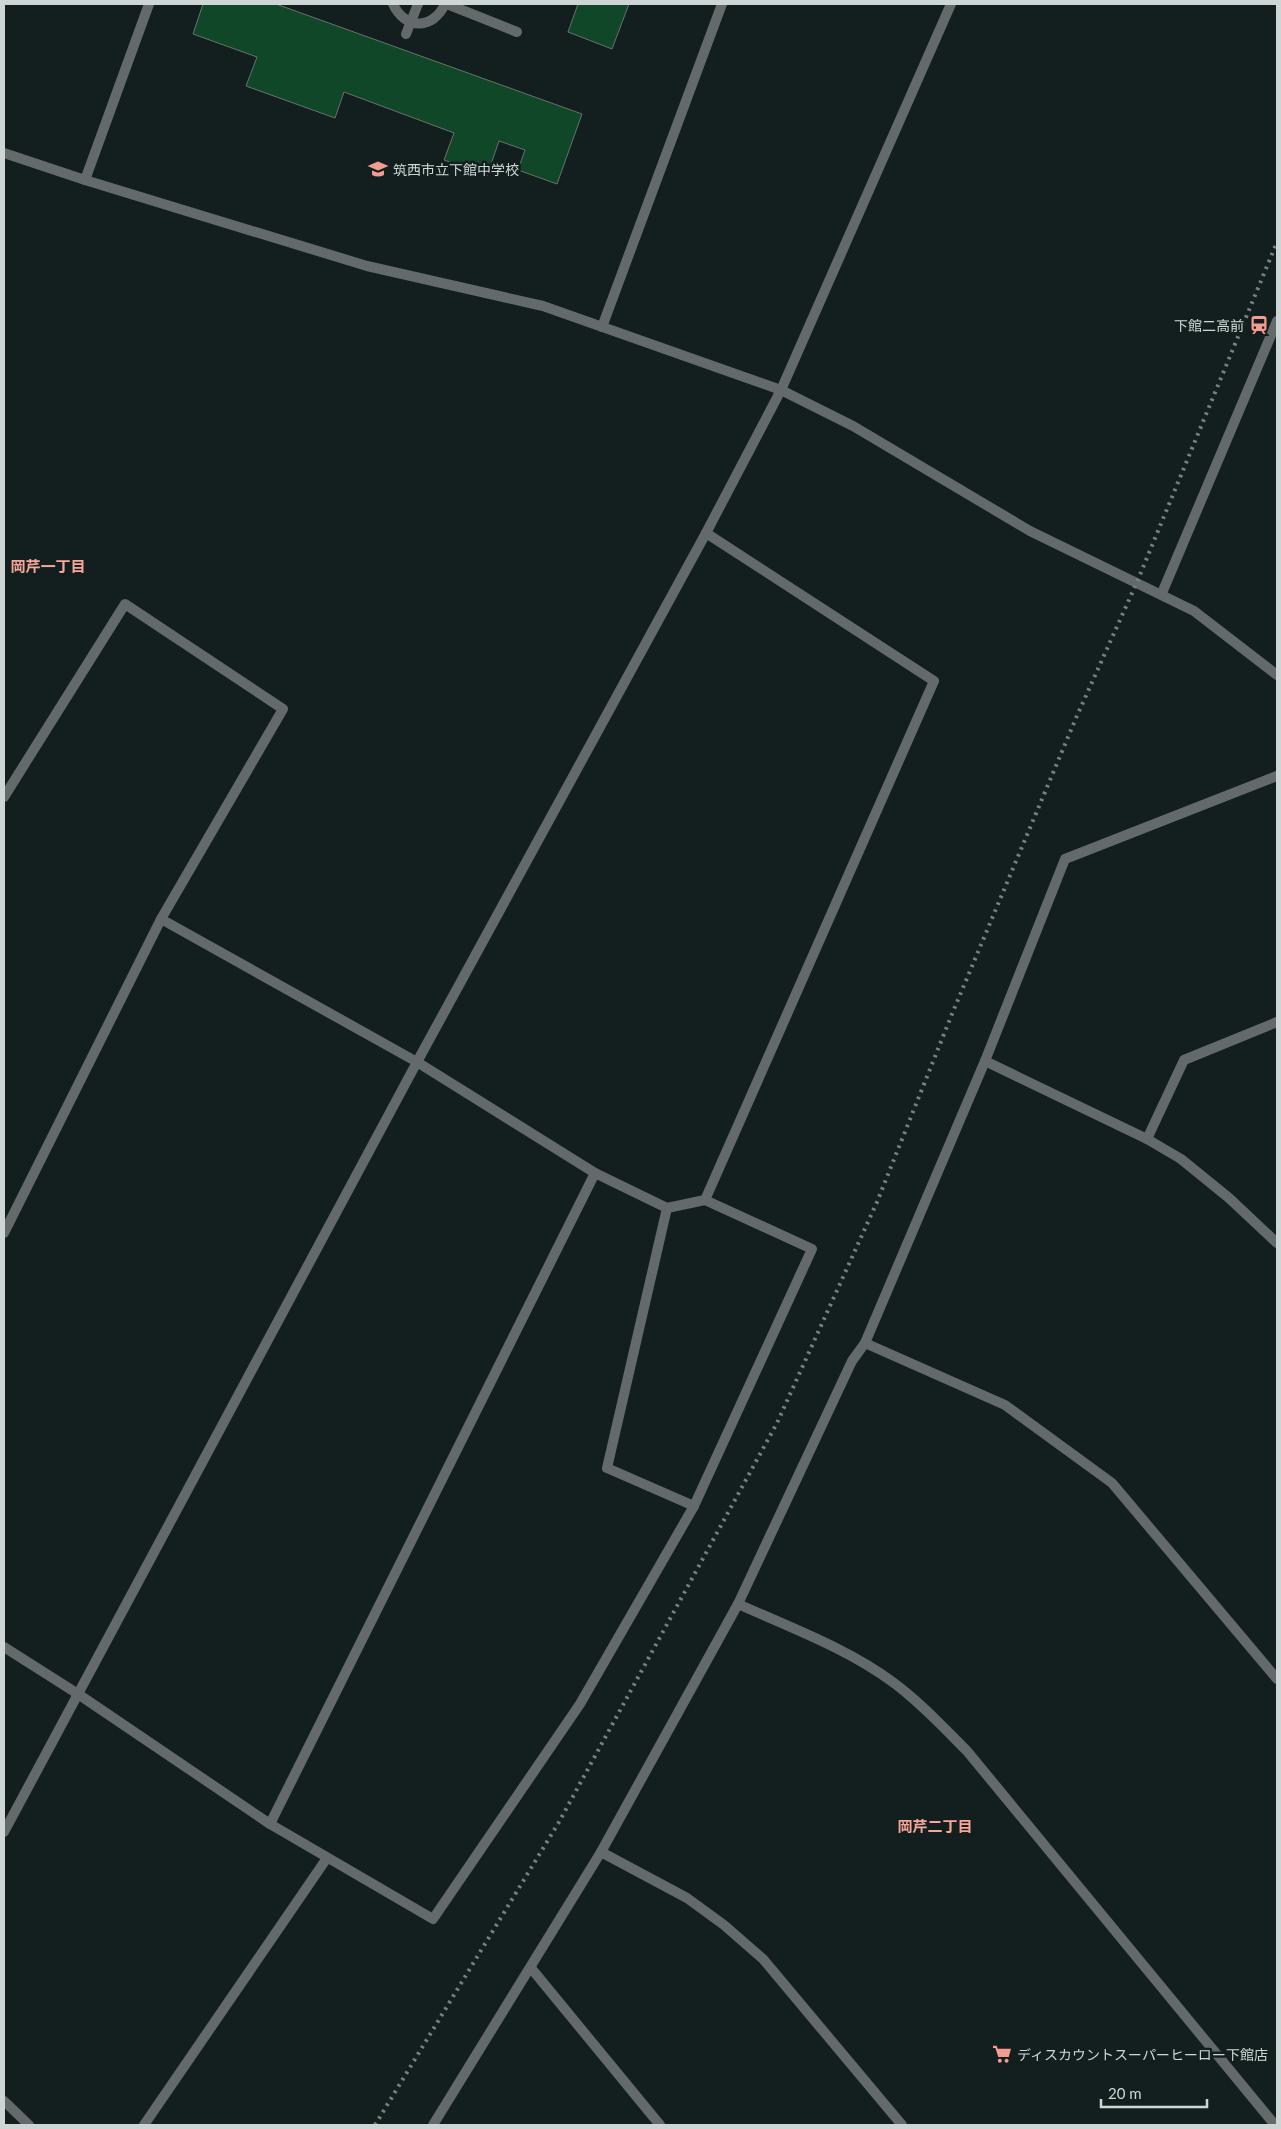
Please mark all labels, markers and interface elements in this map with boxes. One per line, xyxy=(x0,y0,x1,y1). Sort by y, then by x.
school or university icon: 筑西市立下館中学校 xyxy=(367,158,389,180)
place label: 筑西市立下館中学校 xyxy=(393,161,519,178)
station icon: 下館二高前 xyxy=(1248,314,1270,336)
place label: 下館二高前 xyxy=(1174,317,1244,334)
district label: 岡芹一丁目 xyxy=(10,557,86,575)
district label: 岡芹二丁目 xyxy=(897,1817,973,1835)
supermarket icon: ディスカウントスーパーヒーロー下館店 xyxy=(991,2043,1013,2065)
place label: ディスカウントスーパーヒーロー下館店 xyxy=(1017,2046,1268,2063)
scale bar xyxy=(1101,2076,1207,2108)
text: 20 m xyxy=(1108,2084,1142,2102)

